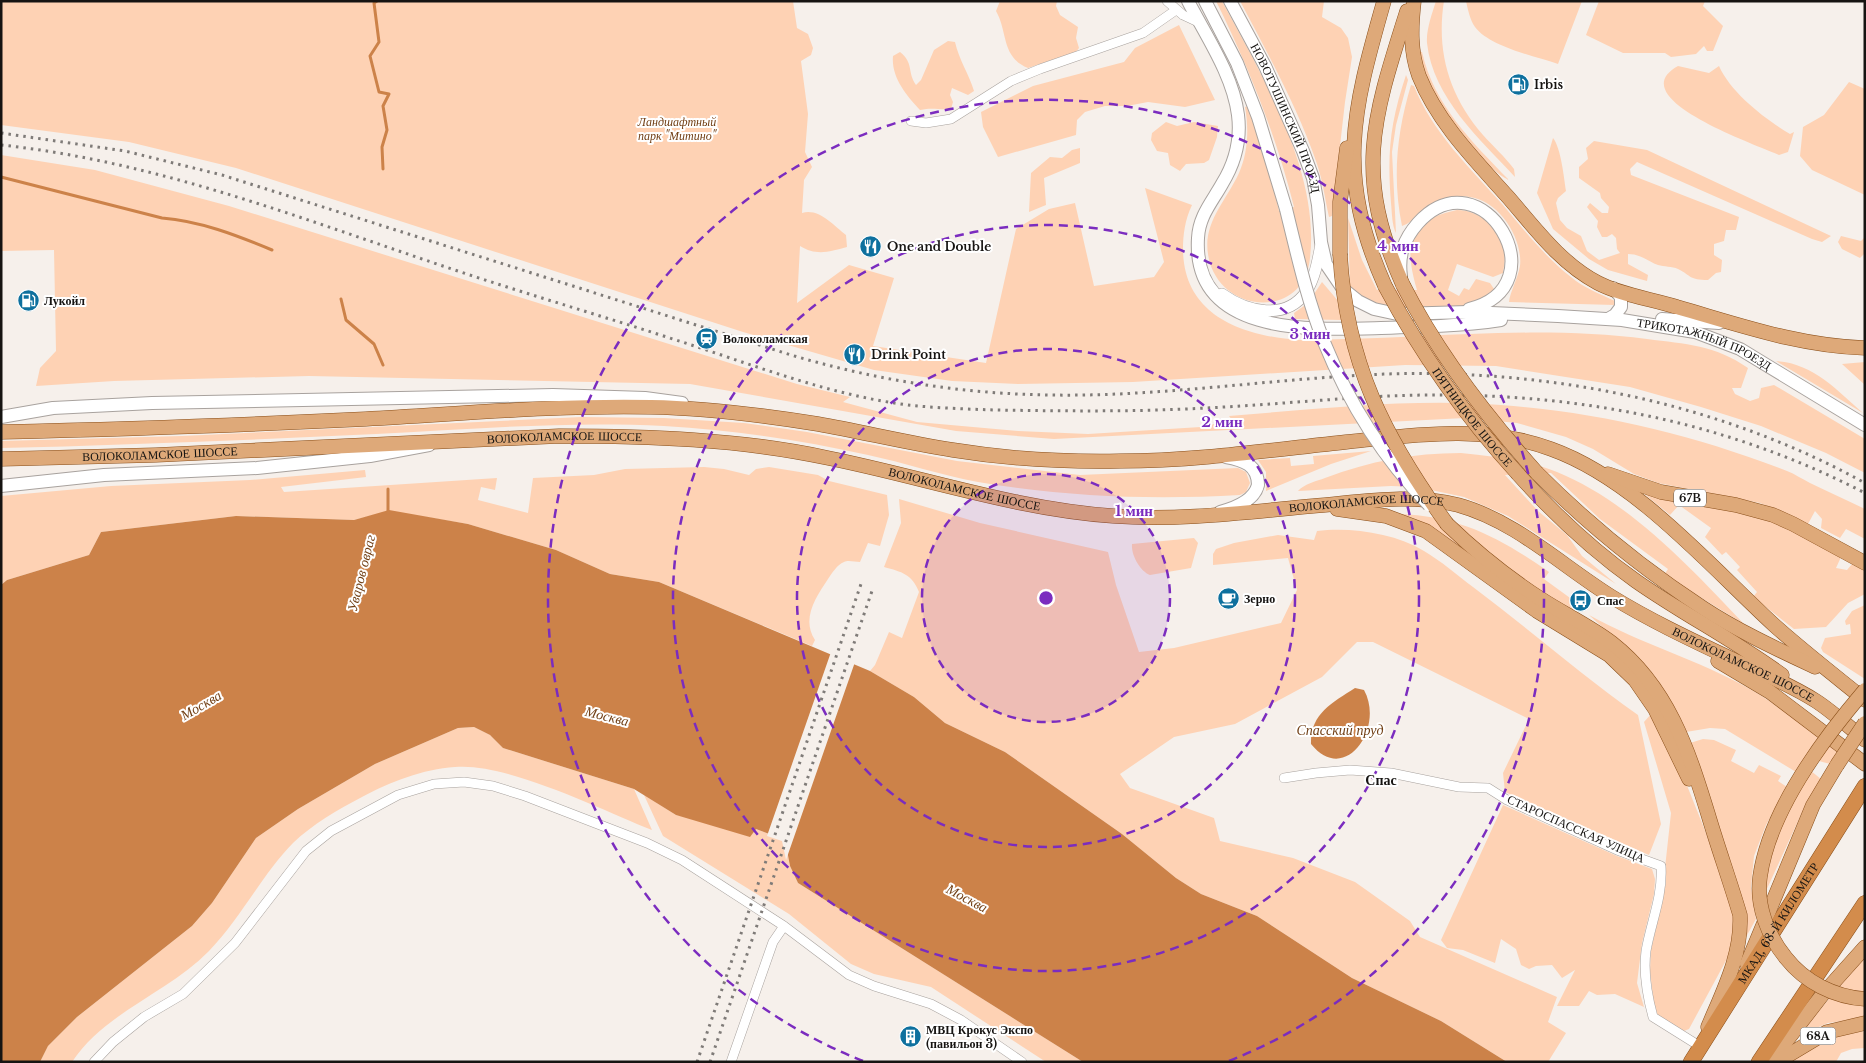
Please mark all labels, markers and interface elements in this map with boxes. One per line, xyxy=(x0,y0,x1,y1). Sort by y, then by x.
street label: НОВОТУШИНСКИЙ ПРОЕЗД xyxy=(1247,41,1324,194)
fuel station icon: Irbis xyxy=(1506,73,1530,97)
place label: Irbis xyxy=(1534,77,1564,92)
park label: Ландшафтный парк "Митино" xyxy=(637,114,718,143)
restaurant icon: One and Double xyxy=(859,235,883,259)
text: 4 мин xyxy=(1377,236,1419,255)
place label: One and Double xyxy=(887,239,991,254)
fuel station icon: Лукойл xyxy=(16,289,40,313)
place label: Лукойл xyxy=(44,293,85,308)
street label: ТРИКОТАЖНЫЙ ПРОЕЗД xyxy=(1636,315,1774,373)
text: 3 мин xyxy=(1289,324,1331,343)
station icon: Волоколамская xyxy=(695,327,719,351)
place label: Волоколамская xyxy=(723,331,808,346)
restaurant icon: Drink Point xyxy=(843,343,867,367)
place label: Drink Point xyxy=(871,347,946,362)
street label: ПЯТНИЦКОЕ ШОССЕ xyxy=(1429,365,1516,470)
text: 2 мин xyxy=(1201,412,1243,431)
street label: ВОЛОКОЛАМСКОЕ ШОССЕ xyxy=(486,428,643,446)
street label: ВОЛОКОЛАМСКОЕ ШОССЕ xyxy=(82,443,238,464)
street label: ВОЛОКОЛАМСКОЕ ШОССЕ xyxy=(887,464,1042,514)
road number: 67B xyxy=(1674,489,1706,506)
street label: ВОЛОКОЛАМСКОЕ ШОССЕ xyxy=(1288,491,1445,515)
text: 1 мин xyxy=(1115,501,1153,520)
water label: Уваров овраг xyxy=(343,532,379,613)
cafe icon: Зерно xyxy=(1216,587,1240,611)
centre of rings xyxy=(1037,589,1055,607)
bus stop icon: Спас xyxy=(1569,589,1593,613)
place label: Зерно xyxy=(1244,591,1275,606)
place label: Спас xyxy=(1597,593,1625,608)
street label: ВОЛОКОЛАМСКОЕ ШОССЕ xyxy=(1670,623,1817,705)
water label: Москва xyxy=(176,686,225,724)
water label: Москва xyxy=(582,702,631,730)
water label: Спасский пруд xyxy=(1296,721,1384,739)
district label: Спас xyxy=(1365,771,1397,789)
street label: СТАРОСПАССКАЯ УЛИЦА xyxy=(1505,791,1648,866)
street label: МКАД, 68-Й КИЛОМЕТР xyxy=(1734,859,1822,986)
water label: Москва xyxy=(942,879,991,916)
place label: МВЦ Крокус Экспо (павильон 3) xyxy=(926,1022,1033,1051)
building icon: МВЦ Крокус Экспо (павильон 3) xyxy=(898,1025,922,1049)
road number: 68A xyxy=(1800,1028,1836,1044)

